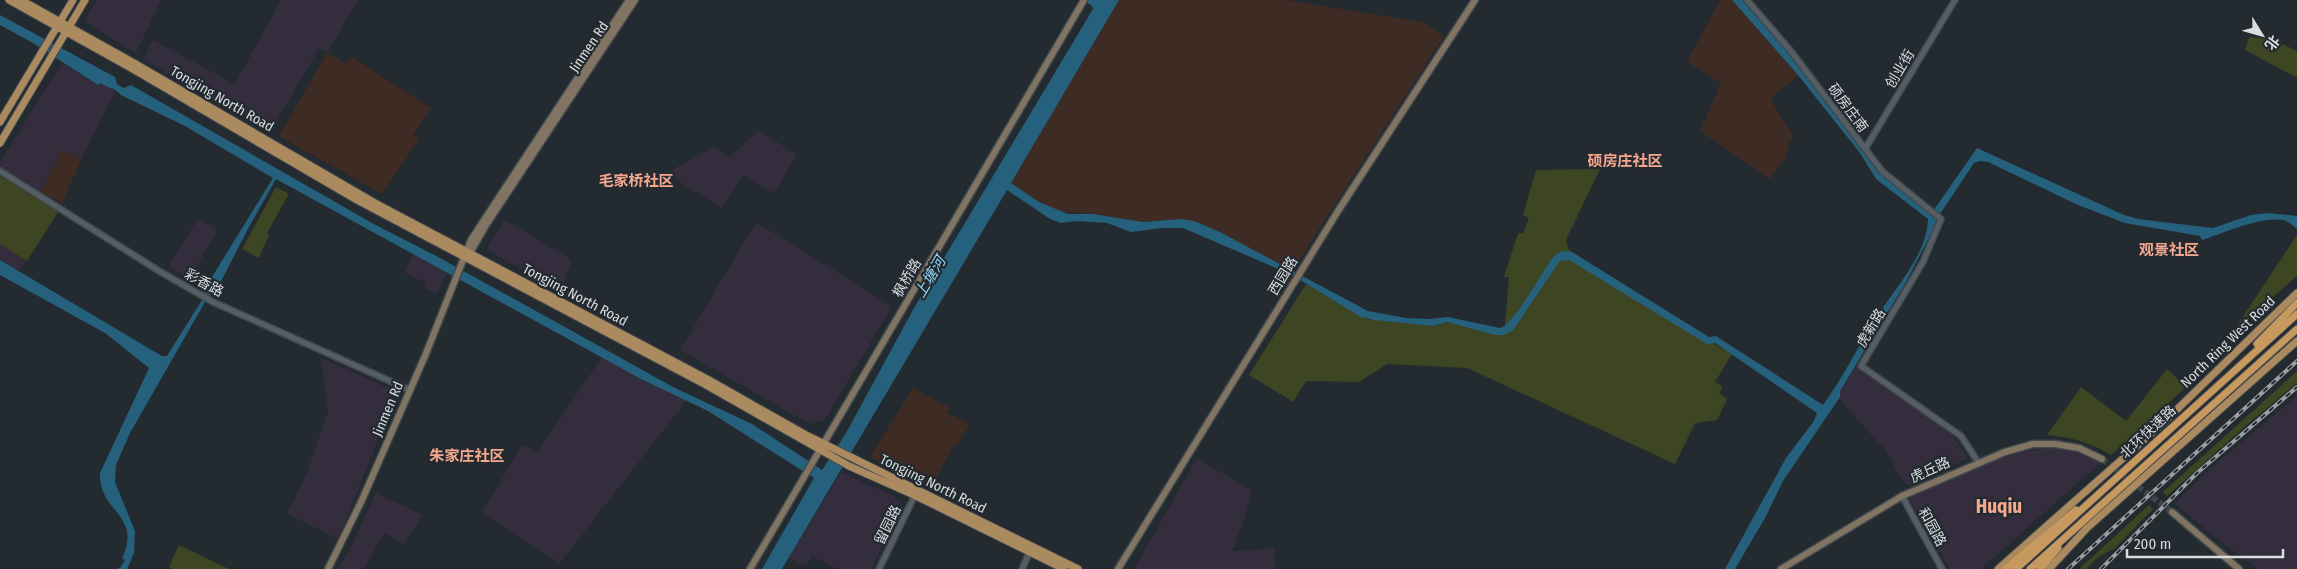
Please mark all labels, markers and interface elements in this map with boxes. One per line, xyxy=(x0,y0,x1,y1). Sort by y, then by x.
north arrow xyxy=(2237,10,2287,60)
street label: Jinmen Rd xyxy=(566,18,612,76)
text: 北 xyxy=(2261,32,2283,53)
street label: 创业街 xyxy=(1882,47,1918,91)
street label: Tongjing North Road xyxy=(167,63,277,135)
street label: 硕房庄南 xyxy=(1824,81,1872,135)
district label: 硕房庄社区 xyxy=(1587,152,1663,170)
district label: 毛家桥社区 xyxy=(598,172,674,190)
district label: 观景社区 xyxy=(2139,241,2199,259)
water label: 上塘河 xyxy=(911,251,951,301)
street label: 西园路 xyxy=(1265,254,1301,298)
street label: 枫桥路 xyxy=(889,256,925,300)
street label: Tongjing North Road xyxy=(520,260,630,330)
street label: 彩香路 xyxy=(182,265,226,301)
street label: North Ring West Road xyxy=(2177,293,2279,391)
street label: 虎新路 xyxy=(1853,306,1889,350)
street label: Jinmen Rd xyxy=(369,379,407,439)
street label: 北环快速路 xyxy=(2117,402,2179,462)
district label: 朱家庄社区 xyxy=(429,447,505,465)
street label: Tongjing North Road xyxy=(877,451,989,517)
street label: 虎丘路 xyxy=(1907,454,1953,486)
district label: Huqiu xyxy=(1976,495,2022,518)
street label: 留园路 xyxy=(871,502,905,548)
street label: 和园路 xyxy=(1914,505,1950,549)
scale bar xyxy=(2127,526,2283,558)
text: 200 m xyxy=(2134,535,2171,553)

